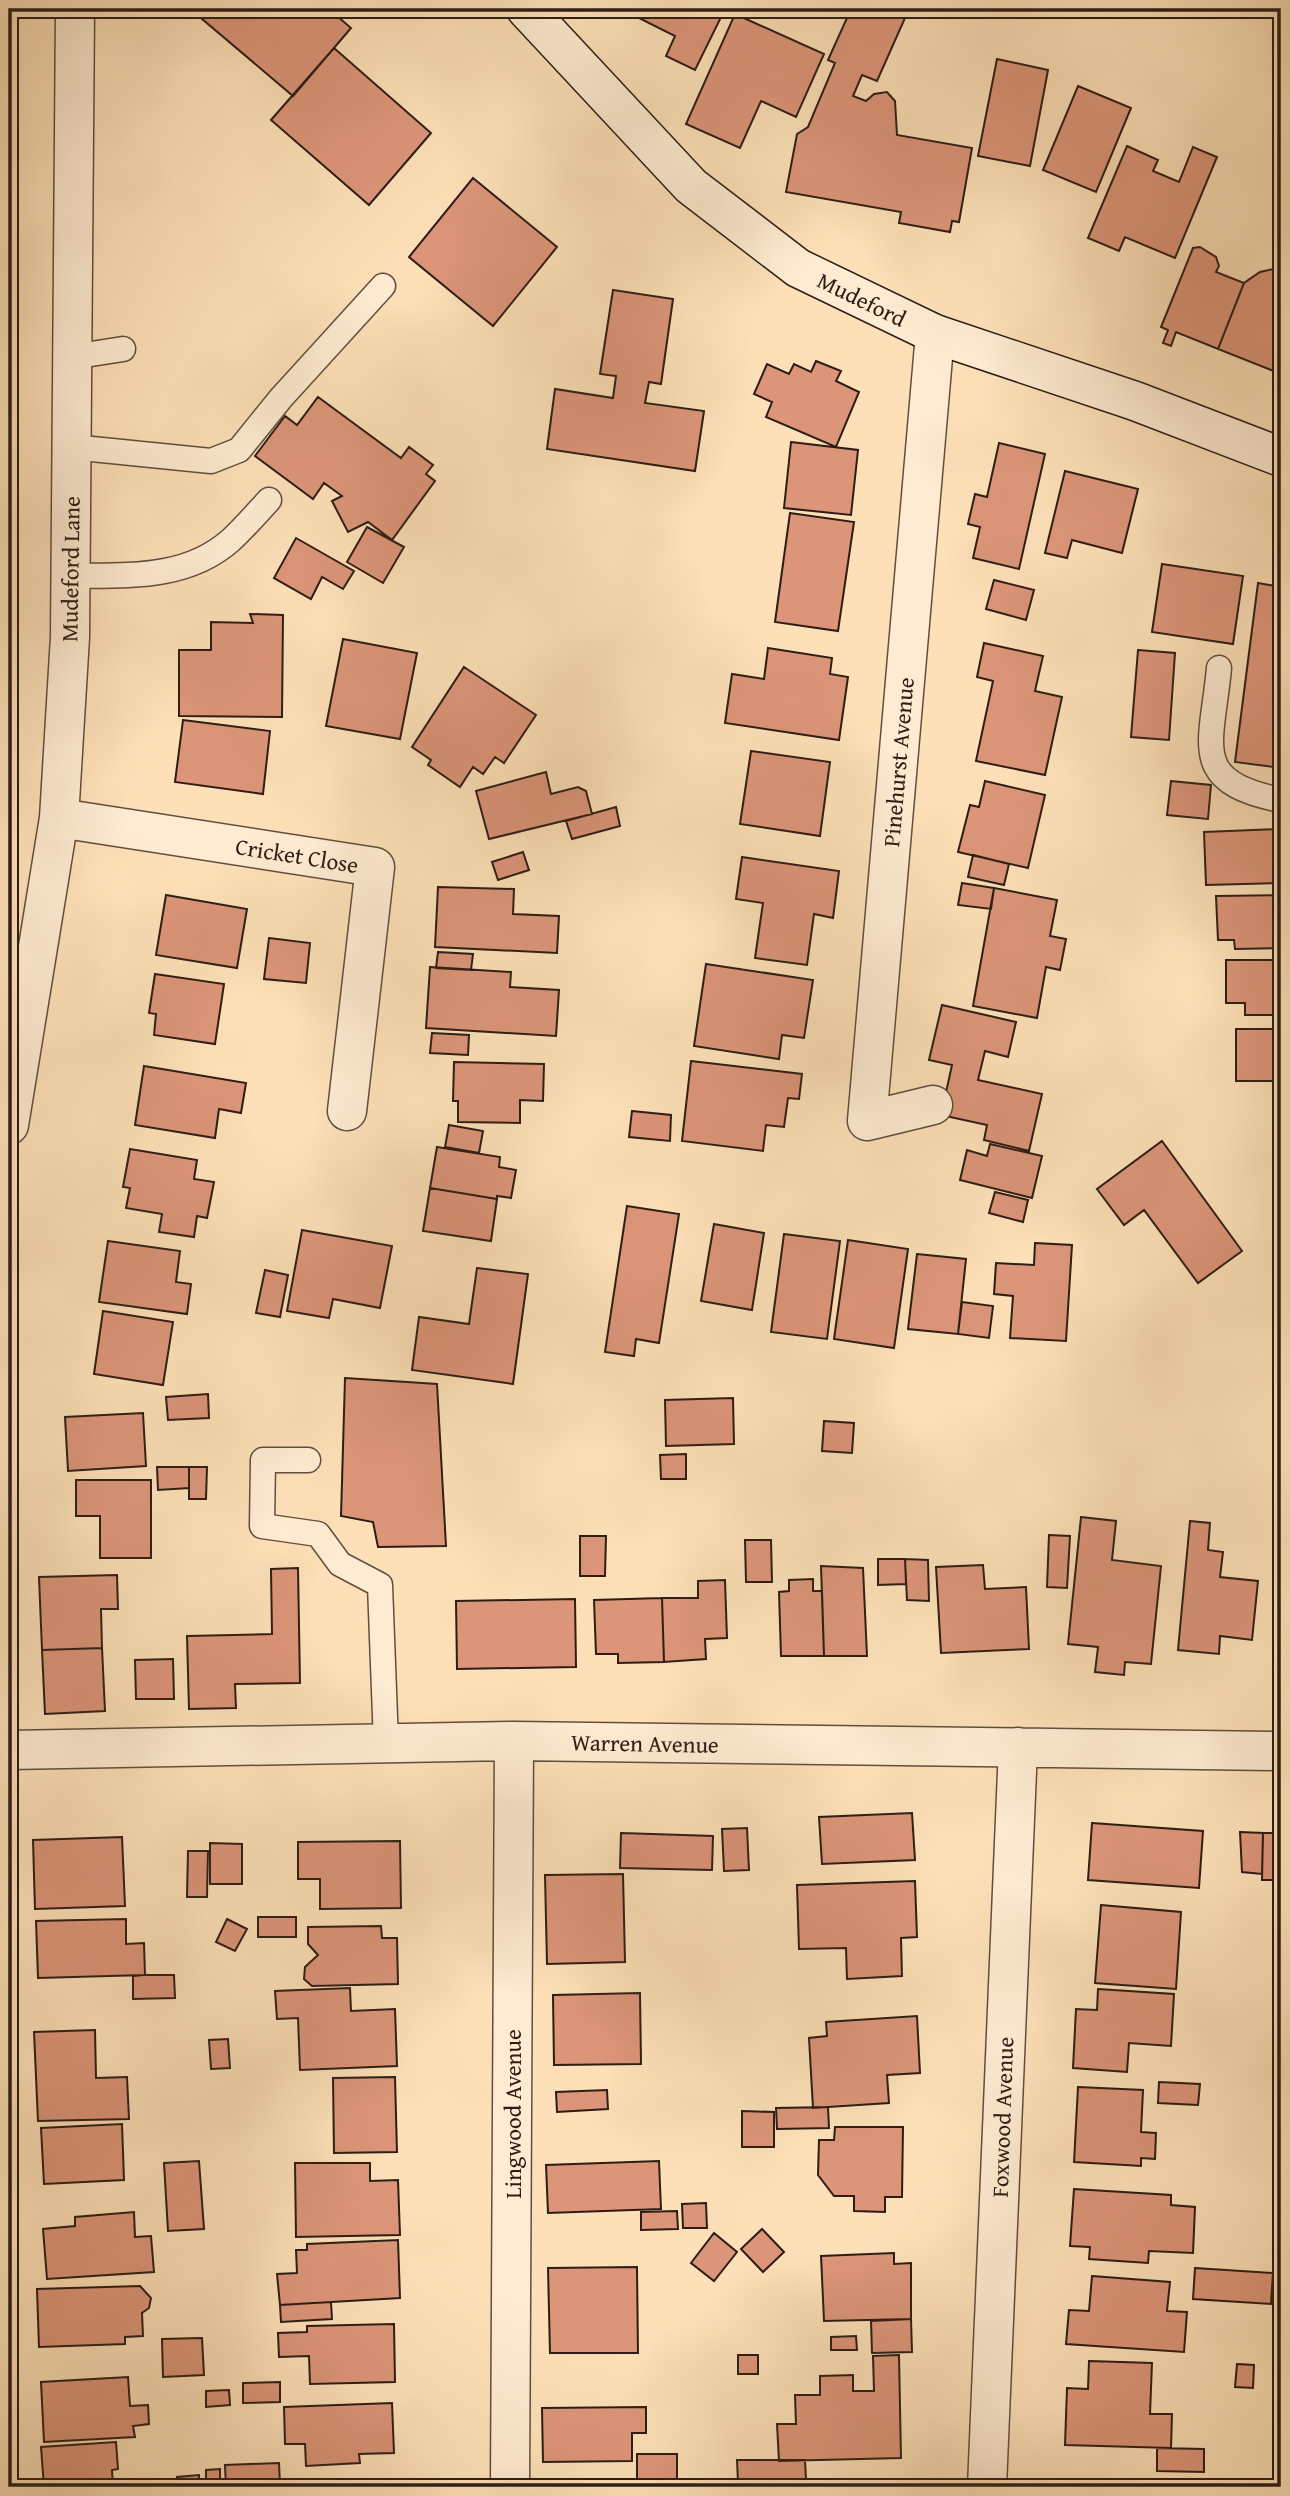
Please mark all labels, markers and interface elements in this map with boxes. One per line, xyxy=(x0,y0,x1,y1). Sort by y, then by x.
street label: Mudeford xyxy=(812,263,913,335)
street label: Mudeford Lane xyxy=(52,496,88,642)
street label: Pinehurst Avenue xyxy=(874,676,922,848)
street label: Cricket Close xyxy=(233,829,361,881)
street label: Warren Avenue xyxy=(571,1725,719,1761)
street label: Lingwood Avenue xyxy=(496,2029,529,2199)
street label: Foxwood Avenue xyxy=(983,2036,1021,2198)

